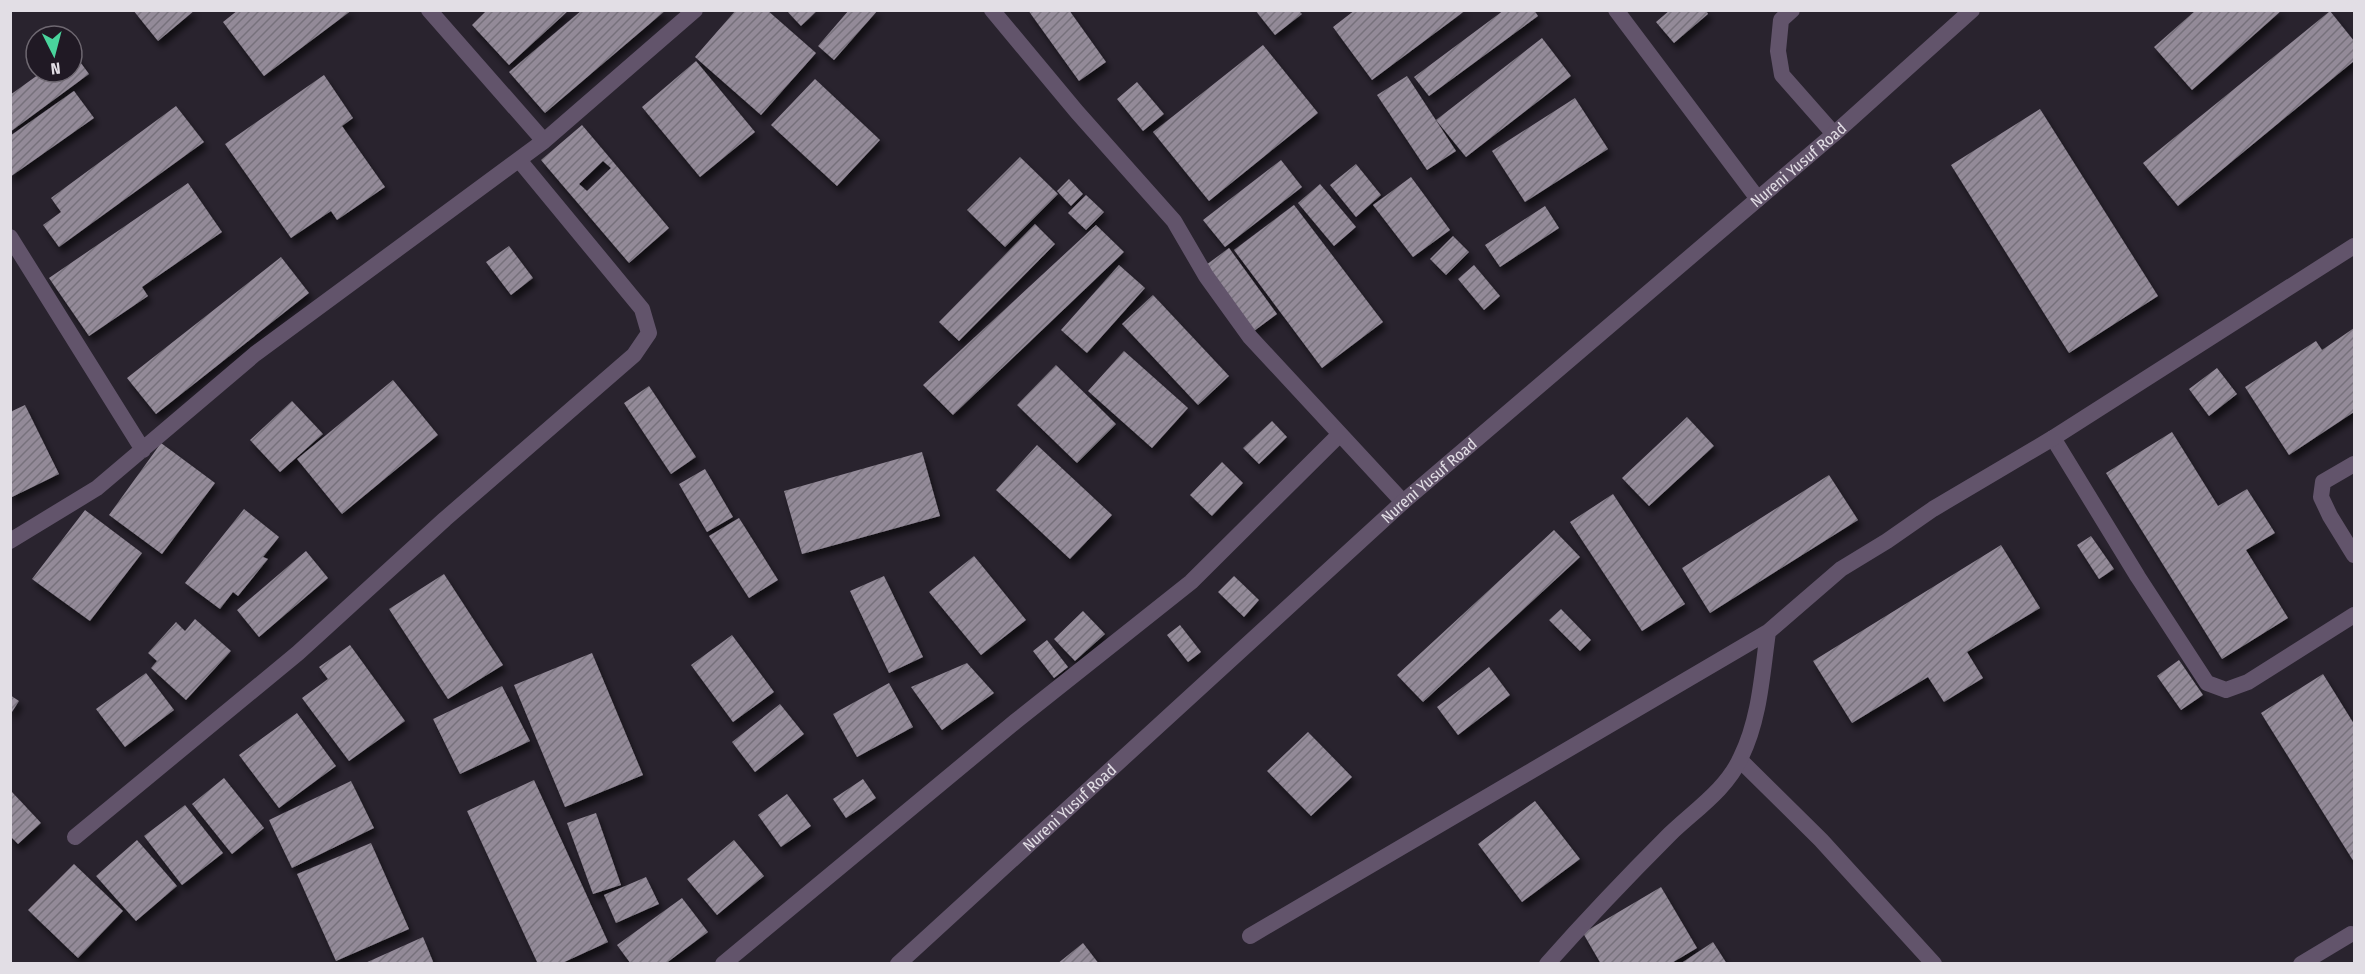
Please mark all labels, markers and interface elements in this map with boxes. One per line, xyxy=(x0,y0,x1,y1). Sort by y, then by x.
north arrow xyxy=(24,24,84,84)
text: N xyxy=(50,58,61,78)
street label: Nureni Yusuf Road xyxy=(1746,118,1850,211)
street label: Nureni Yusuf Road xyxy=(1377,434,1480,527)
street label: Nureni Yusuf Road xyxy=(1018,760,1120,855)

